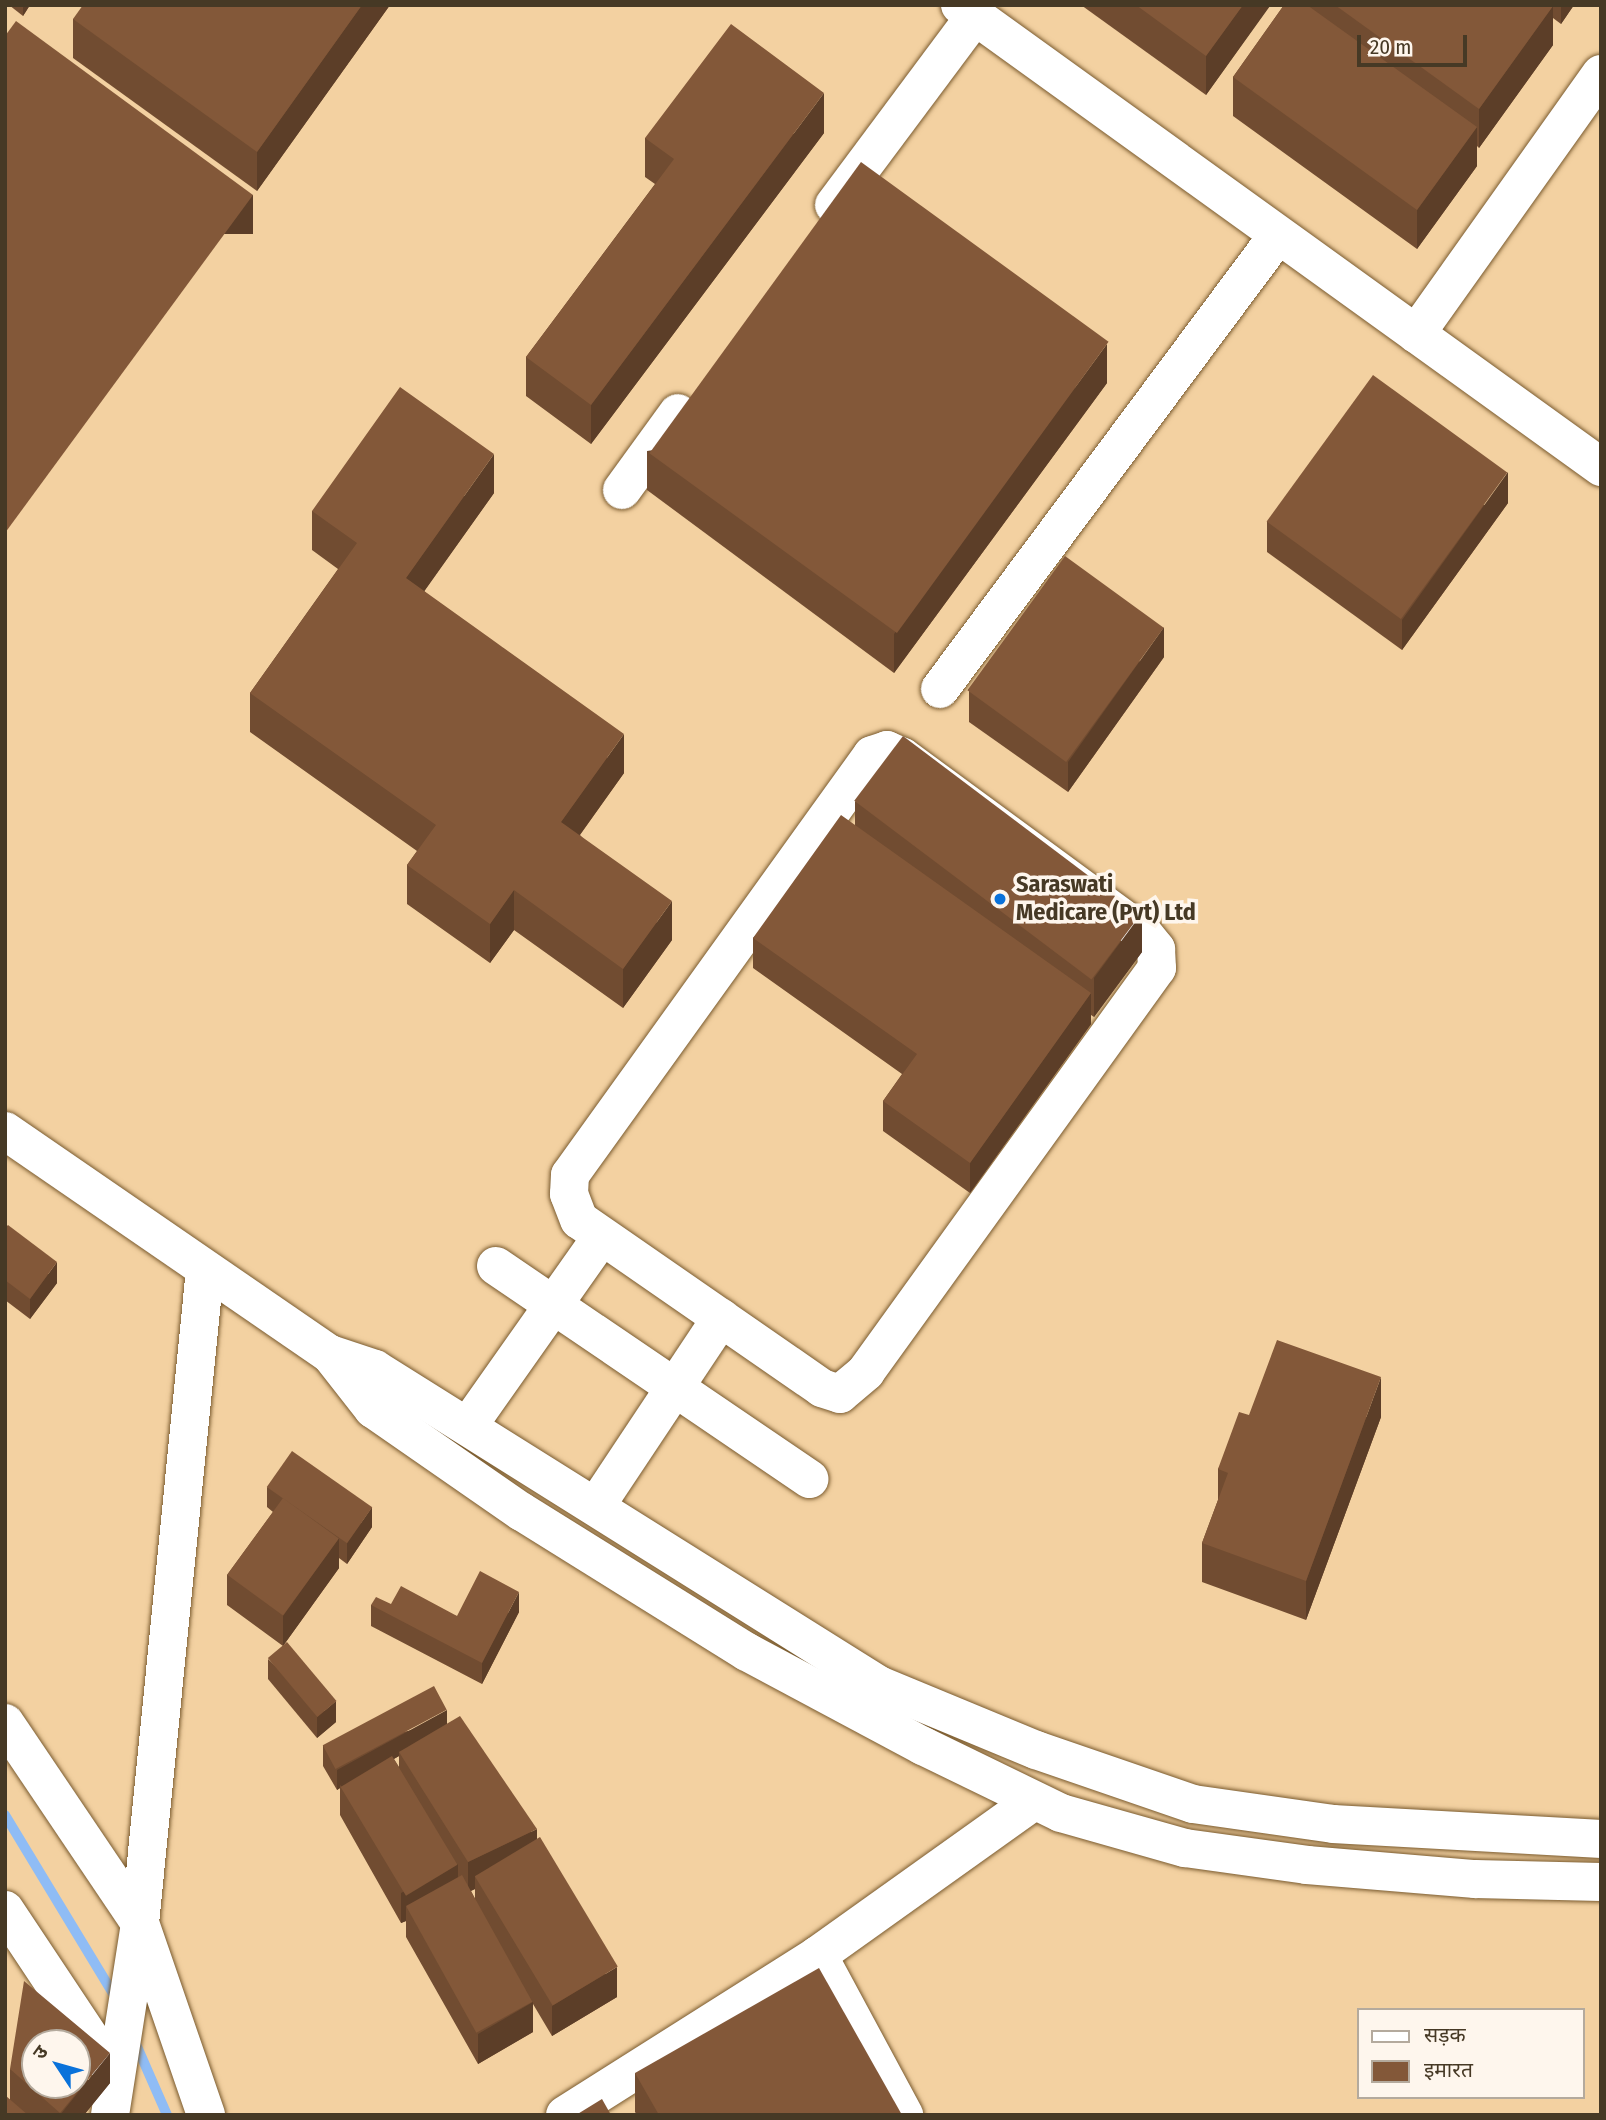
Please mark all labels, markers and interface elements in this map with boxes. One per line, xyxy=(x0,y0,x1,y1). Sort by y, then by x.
scale bar xyxy=(1361,21,1471,65)
text: 20 m xyxy=(1370,34,1411,60)
place label: Saraswati Medicare (Pvt) Ltd xyxy=(1016,871,1196,927)
marker: Saraswati Medicare (Pvt) Ltd xyxy=(990,889,1010,909)
legend xyxy=(1358,2008,1585,2099)
text: सड़क xyxy=(1424,2022,1466,2048)
north arrow xyxy=(21,2029,91,2099)
text: उ xyxy=(28,2041,53,2064)
text: इमारत xyxy=(1424,2057,1473,2083)

